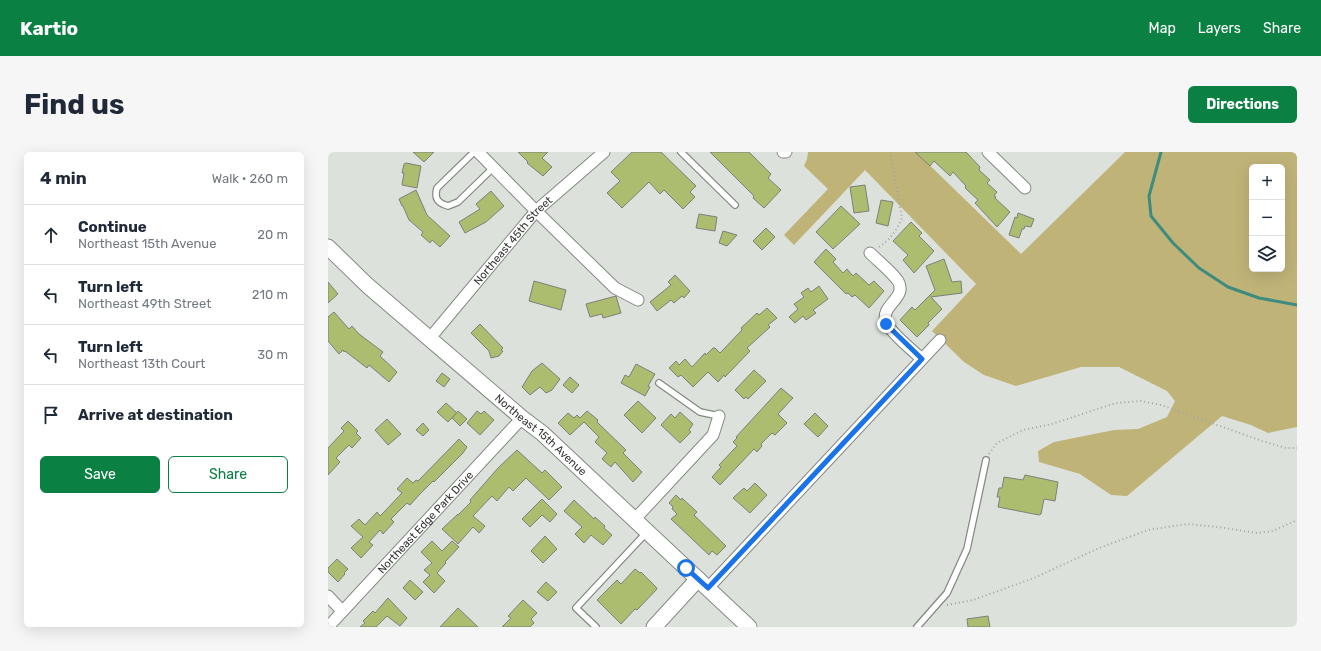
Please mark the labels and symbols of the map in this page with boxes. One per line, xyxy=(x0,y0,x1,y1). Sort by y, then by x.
street label: Northeast 45th Street xyxy=(471,194,556,288)
route end xyxy=(877,315,895,333)
street label: Northeast 15th Avenue xyxy=(492,392,589,478)
street label: Northeast Edge Park Drive xyxy=(375,469,476,576)
route start xyxy=(677,559,695,577)

